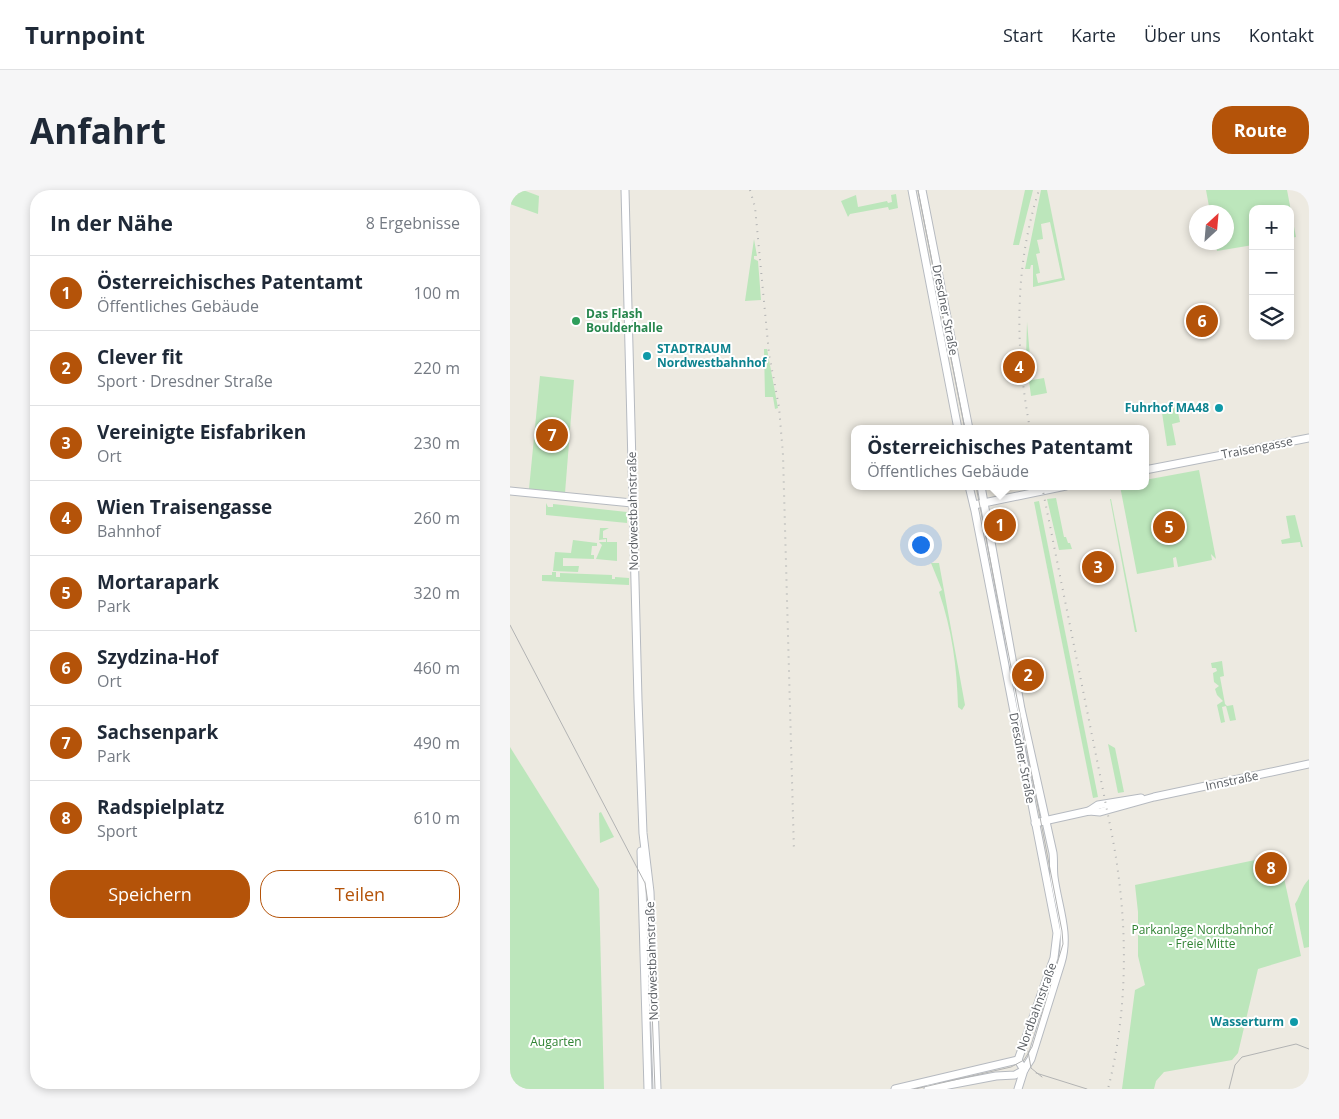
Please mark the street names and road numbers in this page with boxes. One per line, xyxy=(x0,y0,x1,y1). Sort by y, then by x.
street label: Dresdner Straße xyxy=(928,263,963,357)
street label: Traisengasse xyxy=(1220,432,1294,463)
street label: Nordwestbahnstraße xyxy=(623,451,642,571)
street label: Dresdner Straße xyxy=(1005,711,1040,805)
street label: Innstraße xyxy=(1204,767,1260,794)
street label: Nordwestbahnstraße xyxy=(641,901,662,1021)
street label: Nordbahnstraße xyxy=(1013,960,1061,1053)

